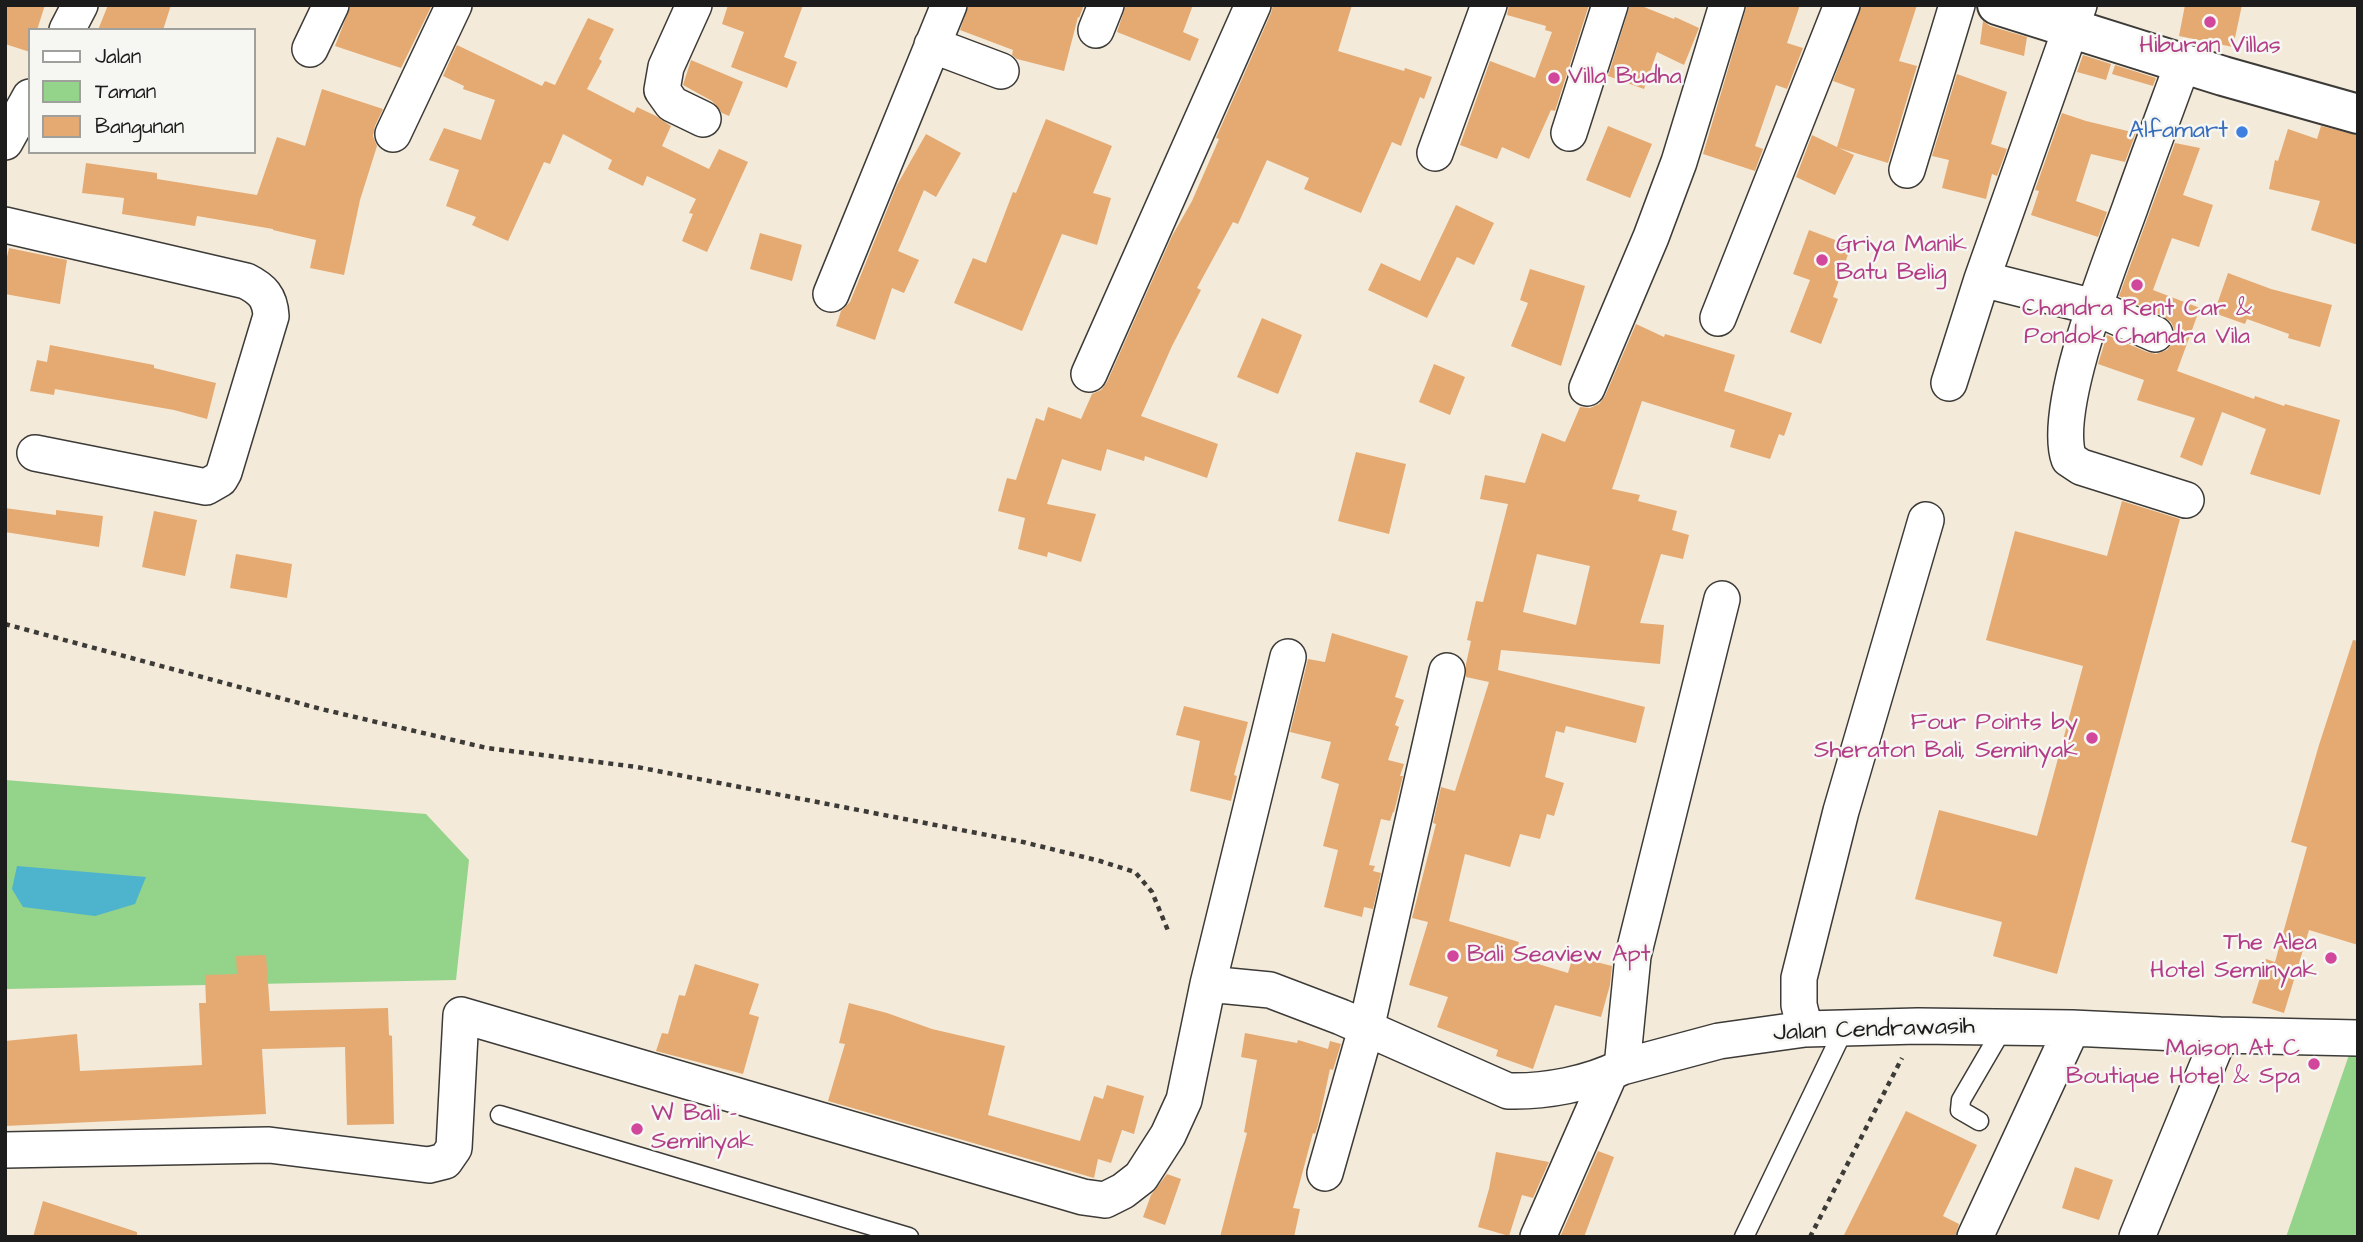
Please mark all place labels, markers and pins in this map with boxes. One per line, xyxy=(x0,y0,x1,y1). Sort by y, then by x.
marker: Hiburan Villas xyxy=(2202,14,2218,30)
place label: Hiburan Villas xyxy=(2139,33,2281,61)
place label: Villa Budha xyxy=(1568,64,1682,92)
marker: Villa Budha xyxy=(1546,70,1562,86)
place label: Alfamart xyxy=(2129,118,2228,146)
marker: Alfamart xyxy=(2234,124,2250,140)
place label: Griya Manik Batu Belig xyxy=(1836,232,1967,288)
marker: Griya Manik Batu Belig xyxy=(1814,252,1830,268)
marker: Chandra Rent Car & Pondok Chandra Vila xyxy=(2129,277,2145,293)
place label: Chandra Rent Car & Pondok Chandra Vila xyxy=(2022,296,2252,352)
place label: Four Points by Sheraton Bali, Seminyak xyxy=(1814,710,2078,766)
marker: Four Points by Sheraton Bali, Seminyak xyxy=(2084,730,2100,746)
place label: The Alea Hotel Seminyak xyxy=(2150,930,2317,986)
place label: Bali Seaview Apt xyxy=(1467,942,1650,970)
marker: Bali Seaview Apt xyxy=(1445,948,1461,964)
marker: The Alea Hotel Seminyak xyxy=(2323,950,2339,966)
place label: Maison At C Boutique Hotel & Spa xyxy=(2066,1036,2300,1092)
marker: Maison At C Boutique Hotel & Spa xyxy=(2306,1056,2322,1072)
place label: W Bali - Seminyak xyxy=(651,1101,754,1157)
marker: W Bali - Seminyak xyxy=(629,1121,645,1137)

